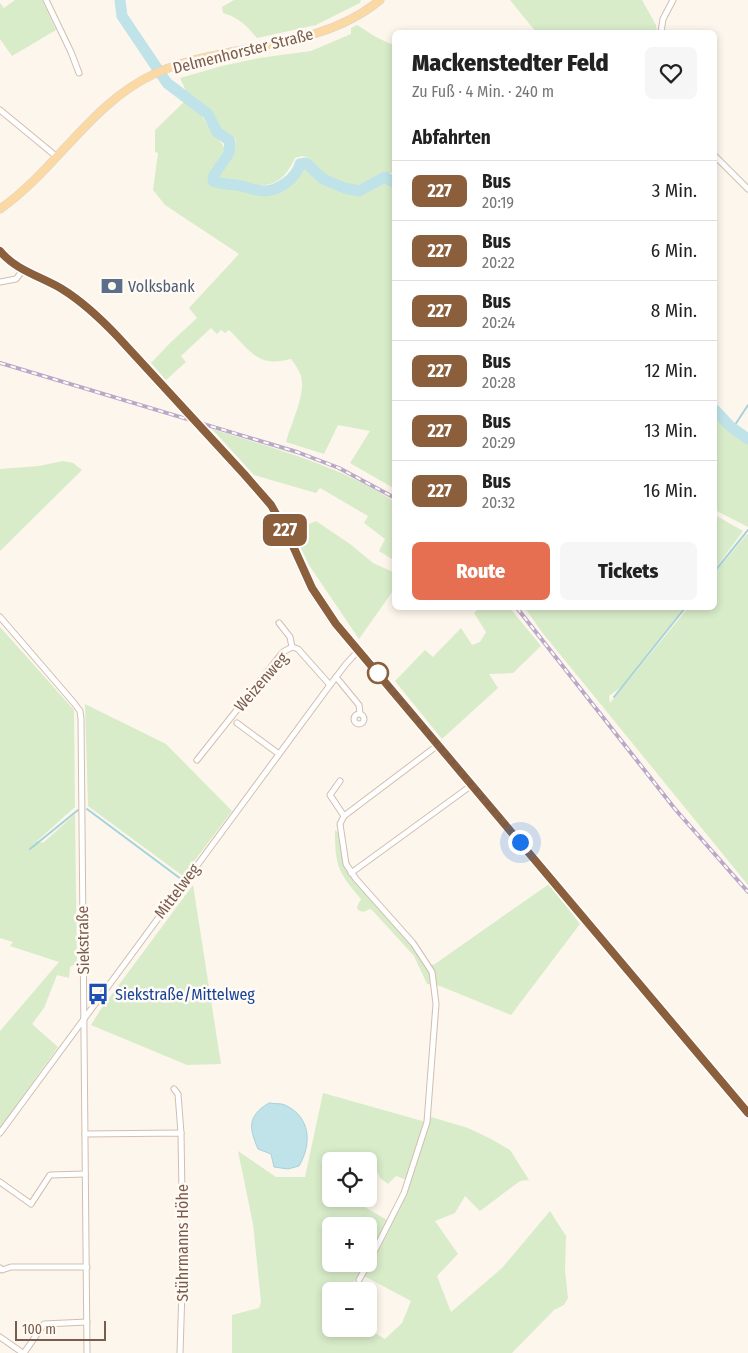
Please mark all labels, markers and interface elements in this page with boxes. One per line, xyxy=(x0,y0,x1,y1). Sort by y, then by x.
street label: Delmenhorster Straße xyxy=(171,24,315,78)
button: heart xyxy=(645,47,697,99)
text: Mackenstedter Feld xyxy=(412,49,609,77)
text: Zu Fuß · 4 Min. · 240 m xyxy=(412,82,554,101)
text: Abfahrten xyxy=(412,126,491,149)
text: Bus xyxy=(482,170,511,193)
text: 3 Min. xyxy=(652,179,697,202)
text: 227 xyxy=(427,180,452,202)
text: 20:19 xyxy=(482,193,514,212)
text: Bus xyxy=(482,230,511,253)
text: 6 Min. xyxy=(651,239,697,262)
text: 227 xyxy=(427,240,452,262)
text: 20:22 xyxy=(482,253,515,272)
bank icon: Volksbank xyxy=(99,273,125,299)
place label: Volksbank xyxy=(128,277,195,296)
text: Bus xyxy=(482,290,511,313)
text: 8 Min. xyxy=(651,299,697,322)
text: 227 xyxy=(427,300,452,322)
text: 20:24 xyxy=(482,313,515,332)
text: Bus xyxy=(482,350,511,373)
text: 12 Min. xyxy=(644,359,697,382)
text: 227 xyxy=(427,360,452,382)
text: 20:28 xyxy=(482,373,516,392)
text: Bus xyxy=(482,410,511,433)
text: 13 Min. xyxy=(644,419,697,442)
text: 227 xyxy=(427,420,452,442)
text: 20:29 xyxy=(482,433,516,452)
text: Bus xyxy=(482,470,511,493)
text: 16 Min. xyxy=(643,479,697,502)
text: 227 xyxy=(427,480,452,502)
text: 20:32 xyxy=(482,493,515,512)
line badge: 227 xyxy=(256,514,314,546)
text: 227 xyxy=(273,519,297,541)
button: Route xyxy=(412,542,550,600)
button: Tickets xyxy=(560,542,697,600)
street label: Weizenweg xyxy=(230,648,292,715)
unlabelled marker xyxy=(367,662,389,684)
your location xyxy=(508,830,533,855)
street label: Mittelweg xyxy=(150,859,204,922)
street label: Siekstraße xyxy=(73,905,93,975)
bus stop icon: Siekstraße/Mittelweg xyxy=(85,981,111,1007)
place label: Siekstraße/Mittelweg xyxy=(115,985,255,1004)
map controls xyxy=(322,1152,377,1337)
button: locate xyxy=(322,1152,377,1207)
street label: Stührmanns Höhe xyxy=(173,1184,192,1302)
button: + xyxy=(322,1217,377,1272)
button: − xyxy=(322,1282,377,1337)
scale bar xyxy=(15,1318,106,1341)
text: 100 m xyxy=(22,1321,56,1338)

